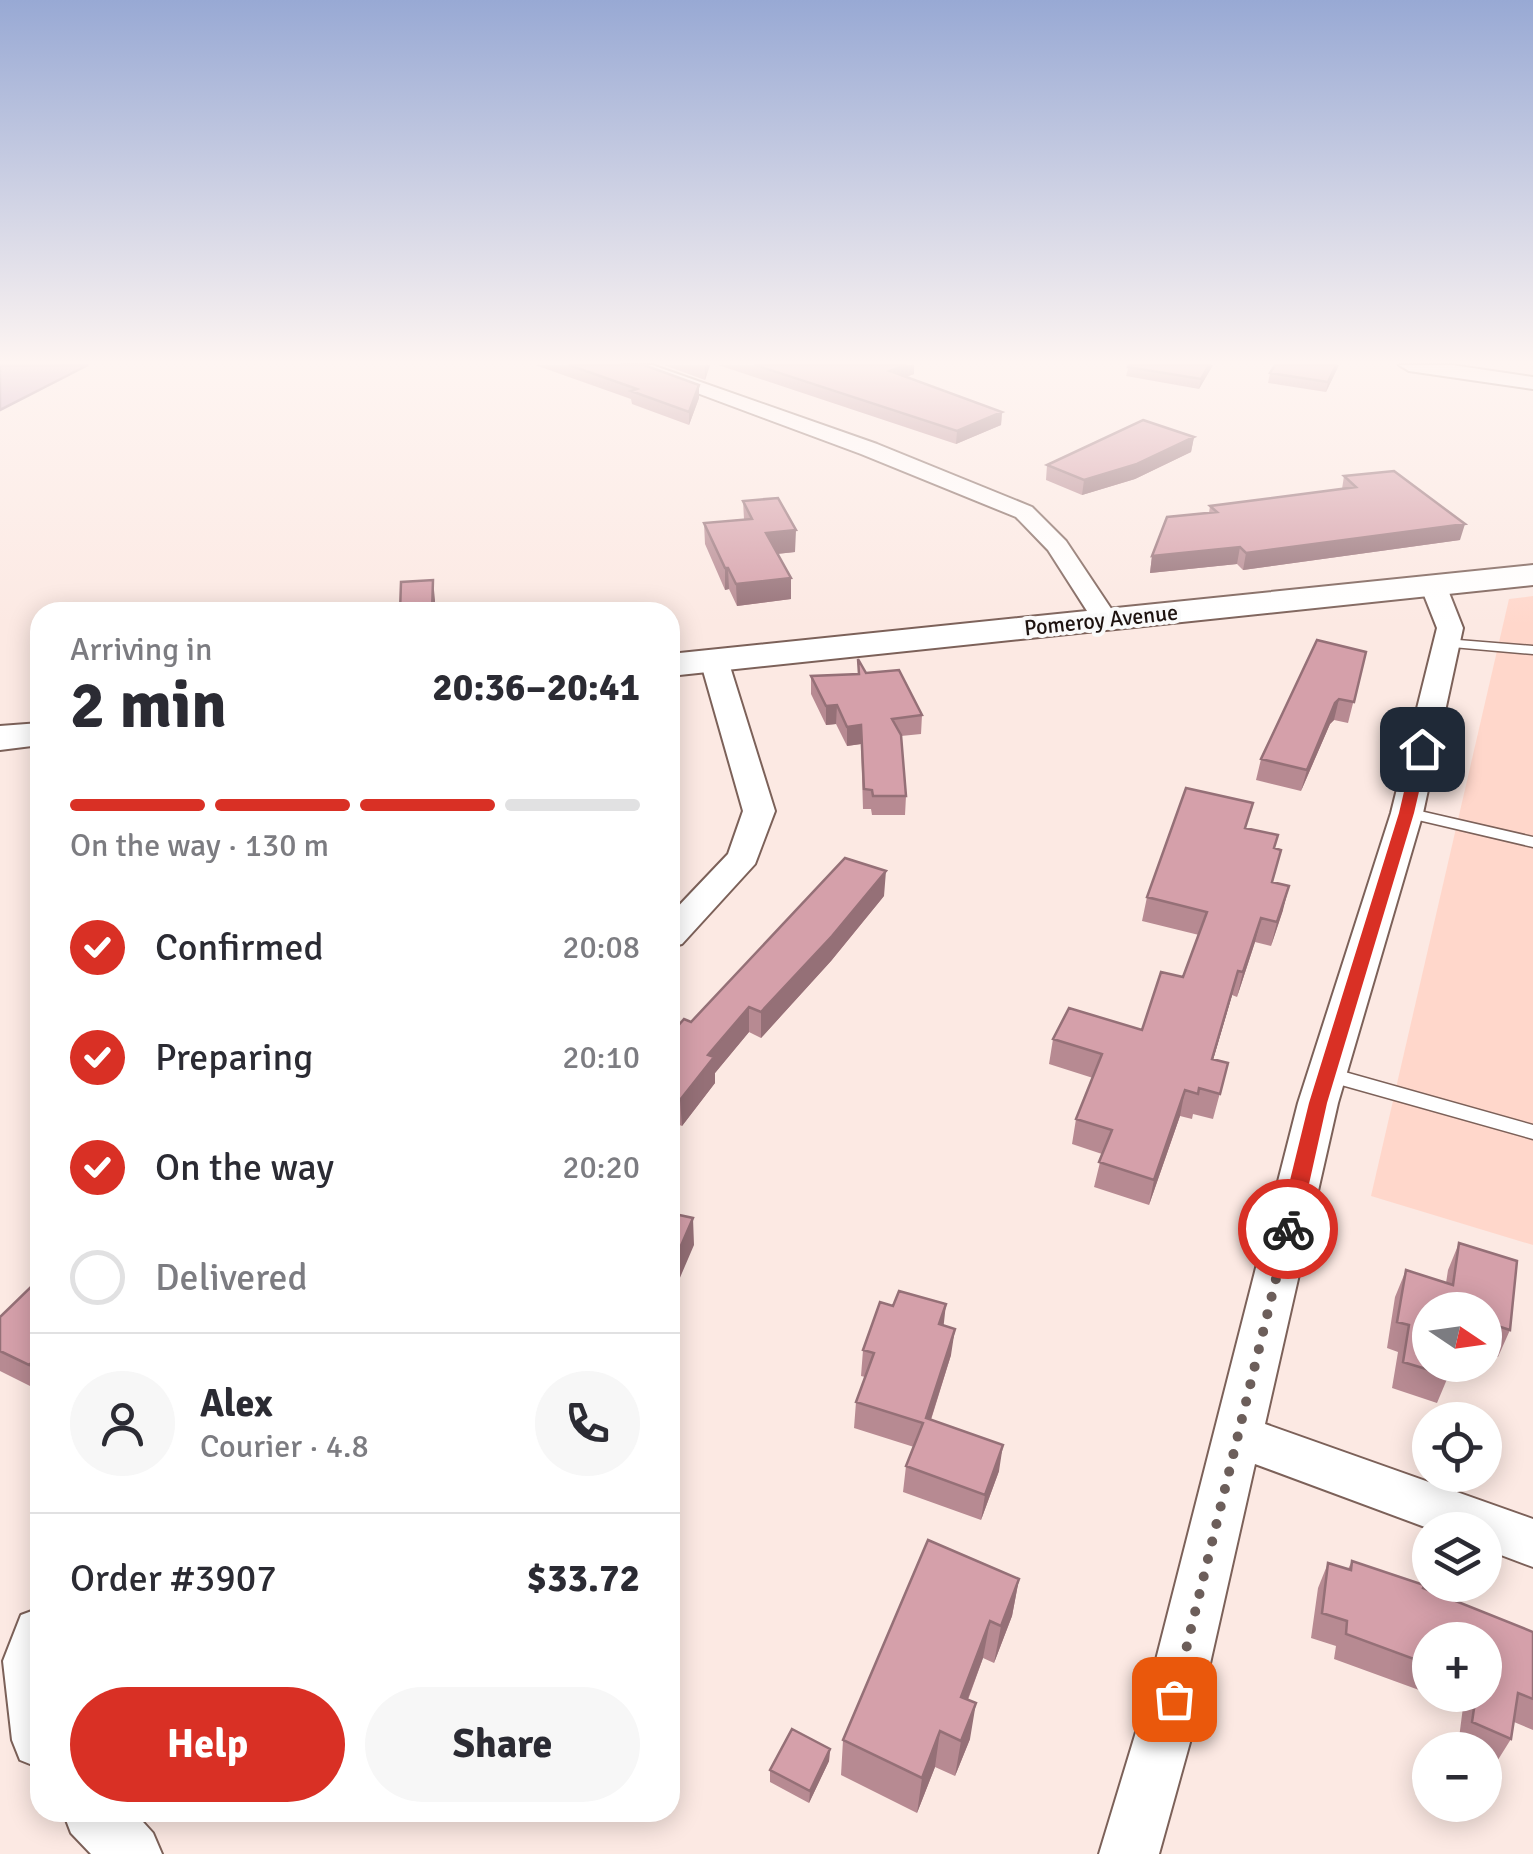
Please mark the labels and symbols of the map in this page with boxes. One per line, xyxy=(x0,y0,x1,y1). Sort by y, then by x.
street label: Pomeroy Avenue xyxy=(1023,598,1179,642)
pin xyxy=(1380,707,1465,792)
courier xyxy=(1238,1179,1338,1279)
north arrow xyxy=(1412,1292,1502,1382)
pin xyxy=(1132,1657,1217,1742)

